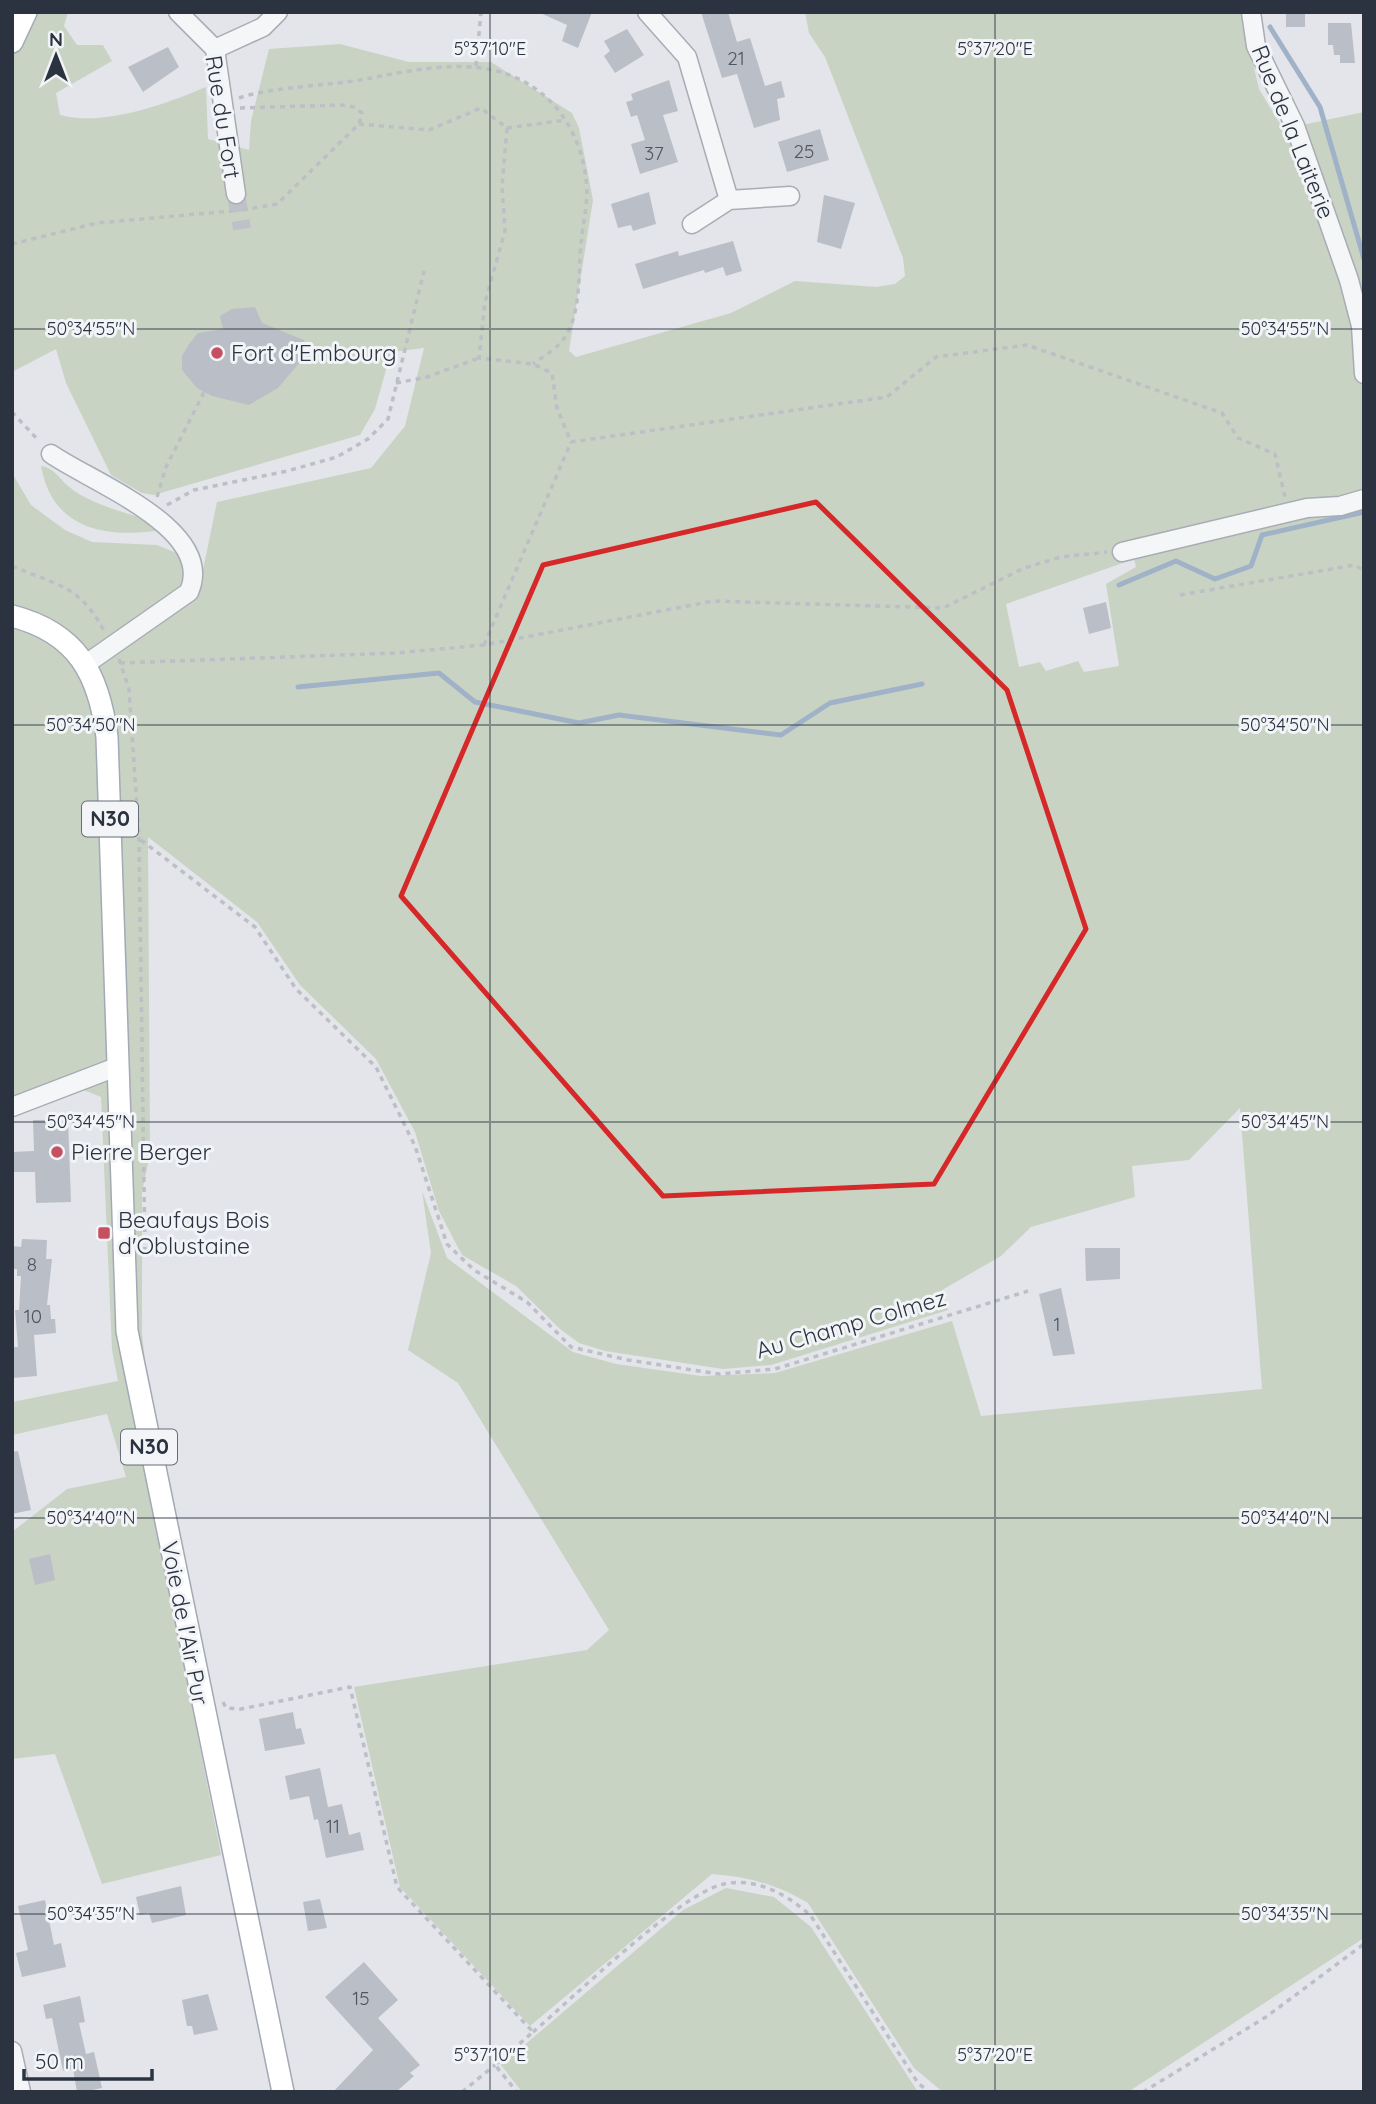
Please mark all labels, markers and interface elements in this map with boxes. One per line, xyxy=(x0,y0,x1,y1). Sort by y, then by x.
north arrow xyxy=(21,21,91,91)
text: N xyxy=(49,27,63,51)
text: 5°37'10"E xyxy=(454,37,526,60)
text: 5°37'20"E xyxy=(957,37,1033,60)
street label: Rue de la Laiterie xyxy=(1245,41,1342,223)
house number: 21 xyxy=(727,46,745,70)
street label: Rue du Fort xyxy=(199,53,248,181)
house number: 25 xyxy=(794,139,814,163)
house number: 37 xyxy=(644,141,664,165)
text: 50°34'55"N xyxy=(47,317,135,340)
text: 50°34'55"N xyxy=(1241,317,1329,340)
place label: Fort d'Embourg xyxy=(231,338,397,367)
marker: Fort d'Embourg xyxy=(209,345,225,361)
text: 50°34'50"N xyxy=(46,713,136,736)
text: 50°34'50"N xyxy=(1240,713,1330,736)
road number: N30 xyxy=(82,802,138,836)
text: 50°34'45"N xyxy=(47,1110,135,1133)
text: 50°34'45"N xyxy=(1241,1110,1329,1133)
place label: Pierre Berger xyxy=(71,1137,211,1166)
marker: Pierre Berger xyxy=(49,1144,65,1160)
place label: Beaufays Bois d'Oblustaine xyxy=(118,1205,270,1260)
marker: Beaufays Bois d'Oblustaine xyxy=(96,1225,112,1241)
house number: 8 xyxy=(27,1252,37,1276)
street label: Au Champ Colmez xyxy=(752,1283,949,1365)
house number: 10 xyxy=(24,1304,42,1328)
house number: 1 xyxy=(1053,1312,1061,1336)
road number: N30 xyxy=(121,1430,177,1464)
text: 50°34'40"N xyxy=(46,1506,136,1529)
text: 50°34'40"N xyxy=(1240,1506,1330,1529)
street label: Voie de l'Air Pur xyxy=(155,1539,216,1707)
house number: 11 xyxy=(326,1814,340,1838)
text: 50°34'35"N xyxy=(47,1902,135,1925)
text: 50°34'35"N xyxy=(1241,1902,1329,1925)
house number: 15 xyxy=(352,1986,370,2010)
scale bar xyxy=(24,2038,152,2082)
text: 5°37'10"E xyxy=(454,2043,526,2066)
text: 5°37'20"E xyxy=(957,2043,1033,2066)
text: 50 m xyxy=(35,2048,84,2074)

